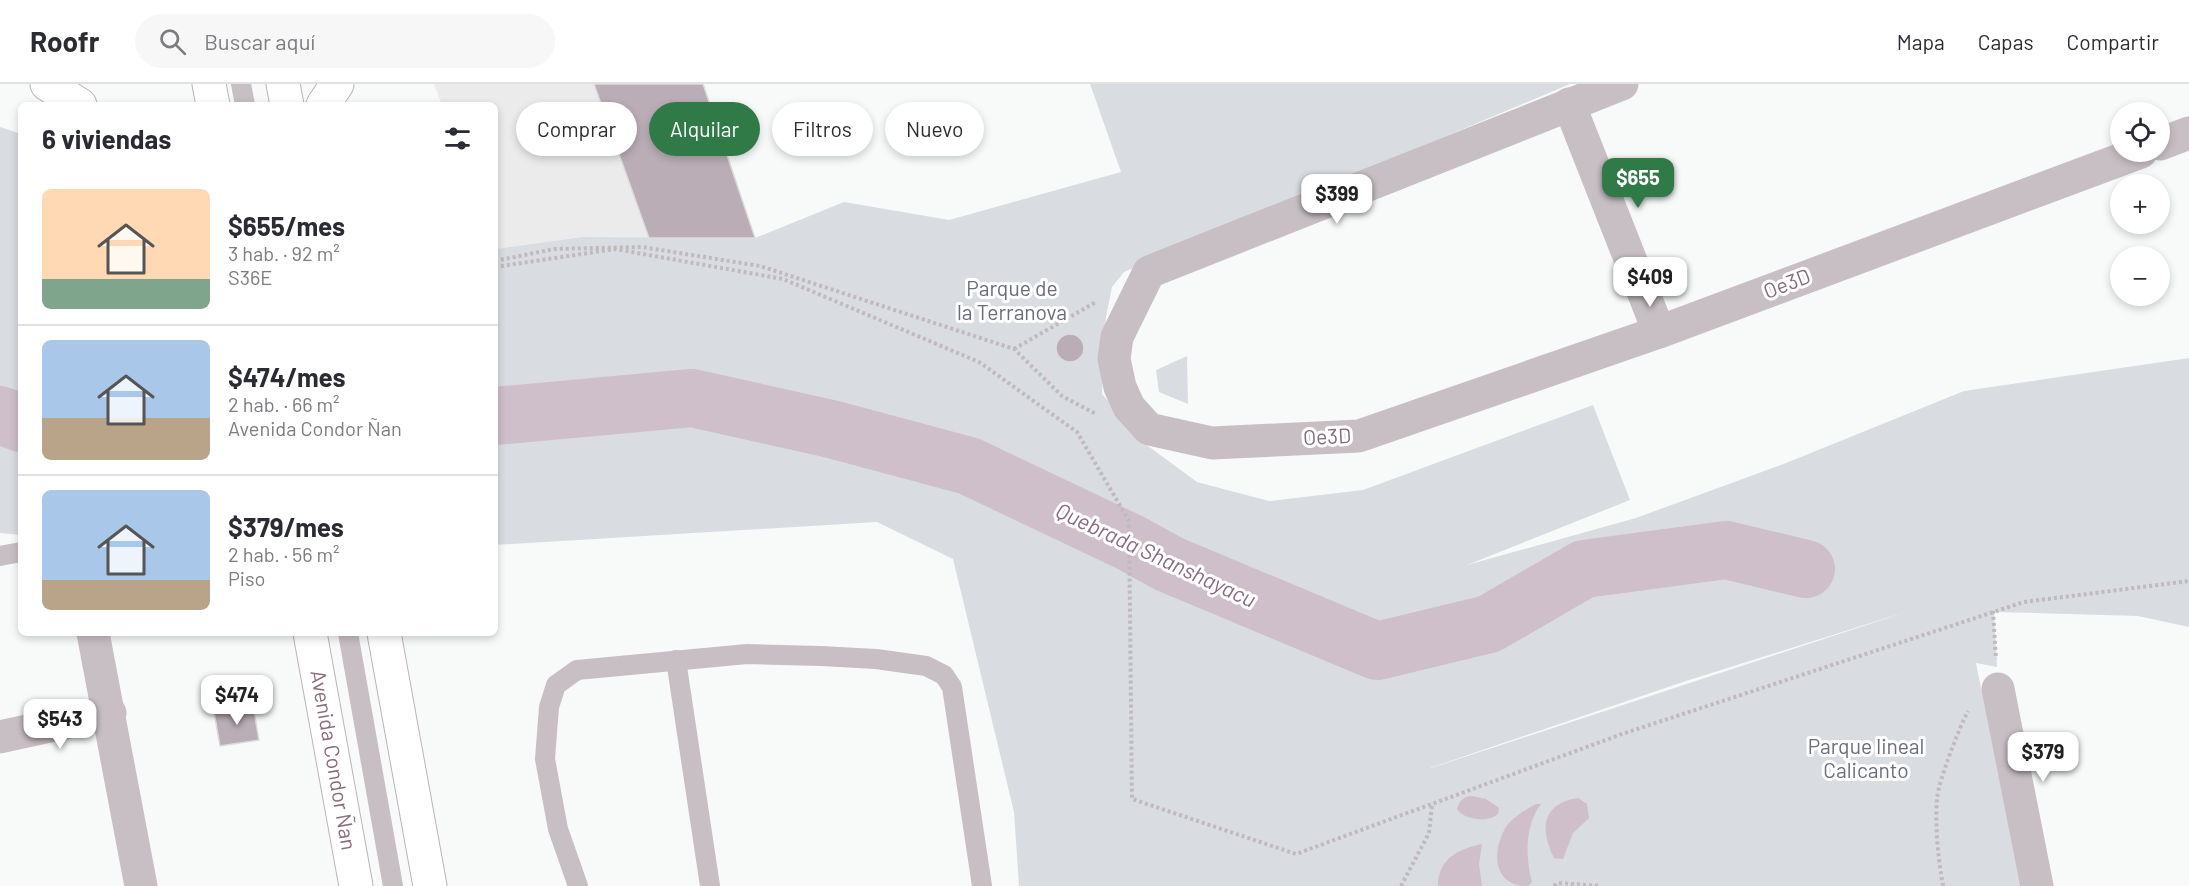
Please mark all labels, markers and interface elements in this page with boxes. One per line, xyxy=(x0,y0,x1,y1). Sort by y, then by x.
search box xyxy=(135,14,555,68)
text: Roofr xyxy=(30,24,99,58)
icon: search xyxy=(156,25,189,58)
text: Buscar aquí xyxy=(204,28,315,54)
text: Mapa xyxy=(1897,29,1945,54)
text: Capas xyxy=(1978,29,2034,54)
text: Compartir xyxy=(2067,29,2159,54)
chip: Comprar xyxy=(516,102,637,156)
chip: Alquilar xyxy=(649,102,760,156)
chip: Filtros xyxy=(772,102,873,156)
chip: Nuevo xyxy=(885,102,984,156)
map controls xyxy=(2110,102,2170,306)
button: locate xyxy=(2110,102,2170,162)
icon: filters xyxy=(441,122,474,155)
text: 6 viviendas xyxy=(42,123,171,154)
pin: $655 xyxy=(1602,158,1674,209)
text: $655 xyxy=(1616,165,1660,189)
pin: $399 xyxy=(1301,174,1373,225)
button: + xyxy=(2110,174,2170,234)
text: $399 xyxy=(1315,181,1359,205)
text: $655/mes xyxy=(228,210,345,241)
icon: home xyxy=(90,213,162,285)
text: 3 hab. · 92 m² xyxy=(228,241,340,265)
button: − xyxy=(2110,246,2170,306)
pin: $409 xyxy=(1614,257,1686,308)
street label: Oe3D xyxy=(1760,262,1813,303)
text: $409 xyxy=(1627,264,1673,288)
text: S36E xyxy=(228,265,272,289)
park label: Parque de la Terranova xyxy=(957,275,1067,324)
text: $474/mes xyxy=(228,361,346,392)
icon: home xyxy=(90,364,162,436)
text: 2 hab. · 66 m² xyxy=(228,392,340,416)
text: Avenida Condor Ñan xyxy=(228,416,402,440)
street label: Oe3D xyxy=(1302,422,1352,449)
water label: Quebrada Shanshayacu xyxy=(1052,496,1260,612)
text: $379/mes xyxy=(228,511,344,542)
icon: home xyxy=(90,514,162,586)
text: 2 hab. · 56 m² xyxy=(228,542,340,566)
text: Piso xyxy=(228,566,265,590)
street label: Avenida Condor Ñan xyxy=(306,668,363,852)
pin: $474 xyxy=(201,675,273,726)
text: $474 xyxy=(215,682,259,706)
pin: $543 xyxy=(24,699,96,750)
text: $543 xyxy=(37,706,83,730)
pin: $379 xyxy=(2007,732,2079,783)
park label: Parque lineal Calicanto xyxy=(1808,733,1924,782)
text: $379 xyxy=(2022,739,2064,763)

